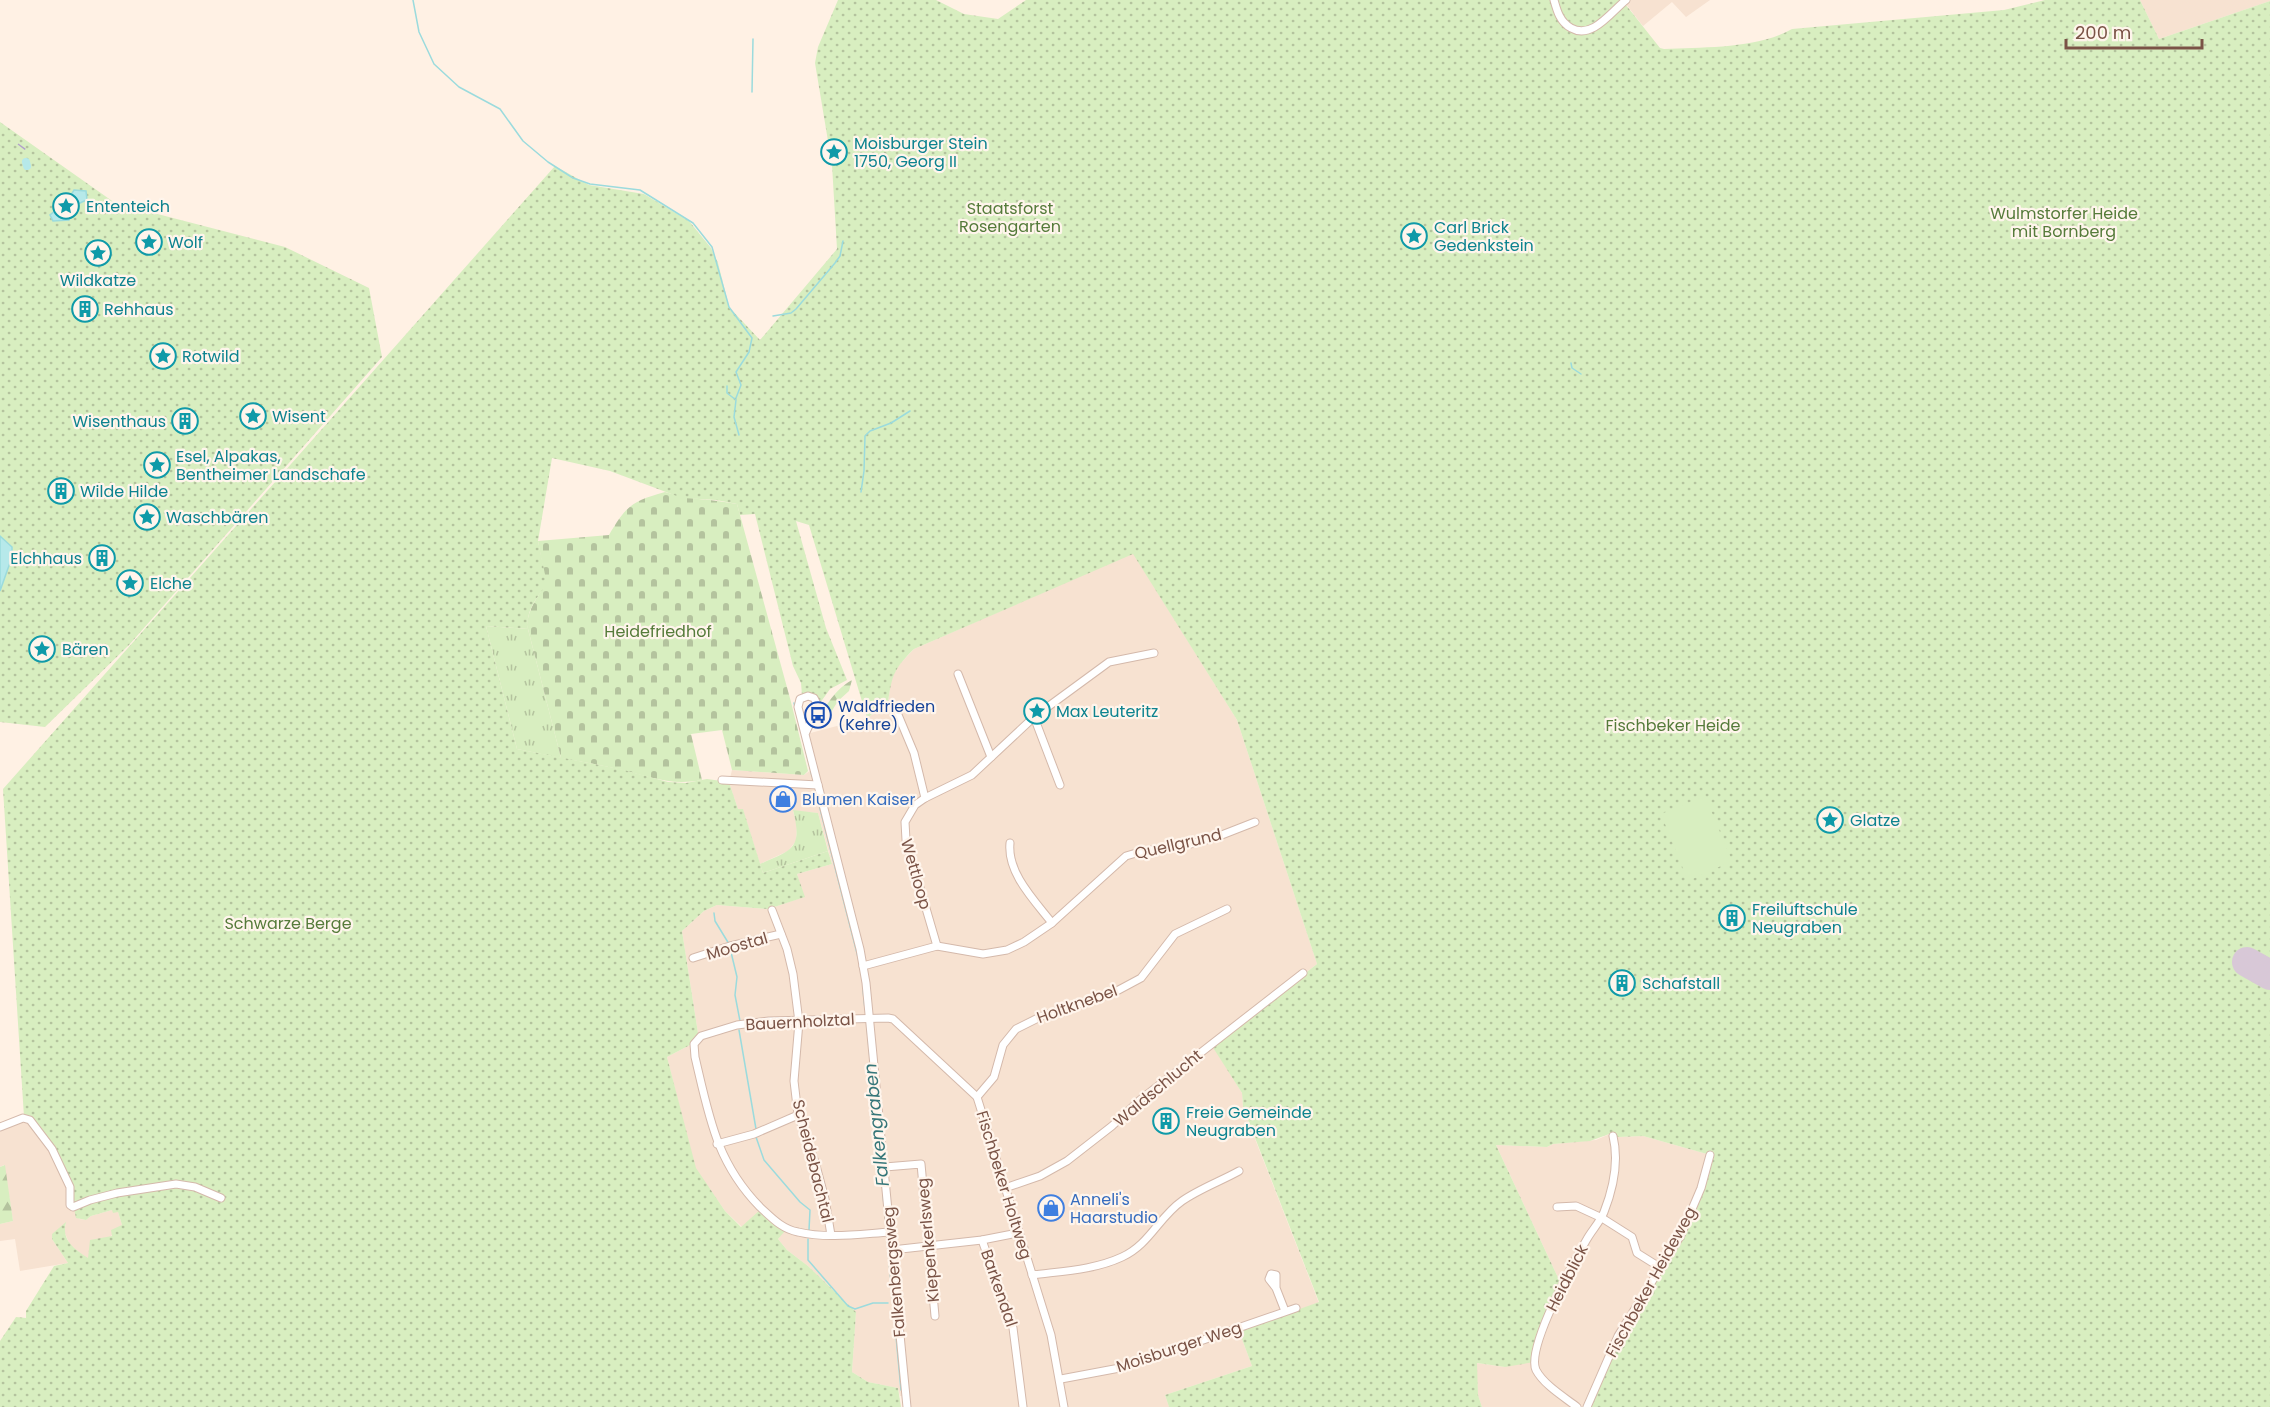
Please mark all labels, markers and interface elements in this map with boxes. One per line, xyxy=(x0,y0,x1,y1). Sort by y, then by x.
scale bar xyxy=(2066,12,2202,50)
text: 200 m xyxy=(2075,20,2131,45)
place label: Moisburger Stein 1750, Georg II xyxy=(854,132,988,173)
place icon: Moisburger Stein 1750, Georg II xyxy=(819,137,849,167)
place icon: Ententeich xyxy=(51,191,81,221)
place label: Ententeich xyxy=(86,195,170,218)
park label: Staatsforst Rosengarten xyxy=(959,197,1061,238)
park label: Wulmstorfer Heide mit Bornberg xyxy=(1990,202,2138,243)
place label: Carl Brick Gedenkstein xyxy=(1434,216,1534,257)
place icon: Carl Brick Gedenkstein xyxy=(1399,221,1429,251)
place icon: Wolf xyxy=(134,227,164,257)
place label: Wolf xyxy=(168,231,203,254)
place icon: Wildkatze xyxy=(83,238,113,268)
place label: Wildkatze xyxy=(60,269,136,292)
building icon: Rehhaus xyxy=(70,294,100,324)
place label: Rehhaus xyxy=(104,298,174,321)
place icon: Rotwild xyxy=(148,341,178,371)
place label: Rotwild xyxy=(182,345,240,368)
place icon: Wisent xyxy=(238,401,268,431)
place label: Wisent xyxy=(272,405,326,428)
building icon: Wisenthaus xyxy=(170,406,200,436)
place label: Wisenthaus xyxy=(72,410,166,433)
place label: Esel, Alpakas, Bentheimer Landschafe xyxy=(176,445,366,486)
place icon: Esel, Alpakas, Bentheimer Landschafe xyxy=(142,450,172,480)
building icon: Wilde Hilde xyxy=(46,476,76,506)
place label: Wilde Hilde xyxy=(80,480,168,503)
place icon: Waschbären xyxy=(132,502,162,532)
place label: Waschbären xyxy=(166,506,269,529)
building icon: Elchhaus xyxy=(87,543,117,573)
place label: Elchhaus xyxy=(10,547,82,570)
place icon: Elche xyxy=(115,568,145,598)
place label: Elche xyxy=(150,572,192,595)
park label: Heidefriedhof xyxy=(604,620,712,643)
place icon: Bären xyxy=(27,634,57,664)
place label: Bären xyxy=(62,638,109,661)
place label: Waldfrieden (Kehre) xyxy=(838,695,935,736)
place icon: Max Leuteritz xyxy=(1022,696,1052,726)
bus stop icon: Waldfrieden (Kehre) xyxy=(803,700,833,730)
place label: Max Leuteritz xyxy=(1056,700,1158,723)
park label: Fischbeker Heide xyxy=(1605,714,1741,737)
shop icon: Blumen Kaiser xyxy=(768,784,798,814)
place label: Blumen Kaiser xyxy=(802,788,916,811)
place icon: Glatze xyxy=(1815,805,1845,835)
place label: Glatze xyxy=(1850,809,1900,832)
street label: Quellgrund xyxy=(1132,823,1224,865)
street label: Wettloop xyxy=(895,836,937,912)
place label: Freiluftschule Neugraben xyxy=(1752,898,1858,939)
building icon: Freiluftschule Neugraben xyxy=(1717,903,1747,933)
park label: Schwarze Berge xyxy=(224,912,352,935)
street label: Moostal xyxy=(703,926,771,966)
building icon: Schafstall xyxy=(1607,968,1637,998)
place label: Schafstall xyxy=(1642,972,1720,995)
street label: Holtknebel xyxy=(1034,979,1120,1029)
street label: Bauernholztal xyxy=(745,1008,855,1036)
street label: Waldschlucht xyxy=(1109,1044,1207,1132)
water label: Falkengraben xyxy=(857,1062,895,1188)
street label: Scheidebachtal xyxy=(787,1097,839,1225)
place label: Freie Gemeinde Neugraben xyxy=(1186,1101,1312,1142)
building icon: Freie Gemeinde Neugraben xyxy=(1151,1106,1181,1136)
street label: Fischbeker Holtweg xyxy=(970,1108,1038,1262)
street label: Kiepenkerlsweg xyxy=(911,1177,945,1303)
place label: Anneli's Haarstudio xyxy=(1070,1188,1158,1229)
shop icon: Anneli's Haarstudio xyxy=(1036,1193,1066,1223)
street label: Fischbeker Heideweg xyxy=(1600,1203,1702,1361)
street label: Falkenbergsweg xyxy=(877,1206,911,1338)
street label: Heidblick xyxy=(1540,1240,1594,1315)
street label: Barkendal xyxy=(975,1246,1023,1330)
street label: Moisburger Weg xyxy=(1113,1316,1245,1378)

